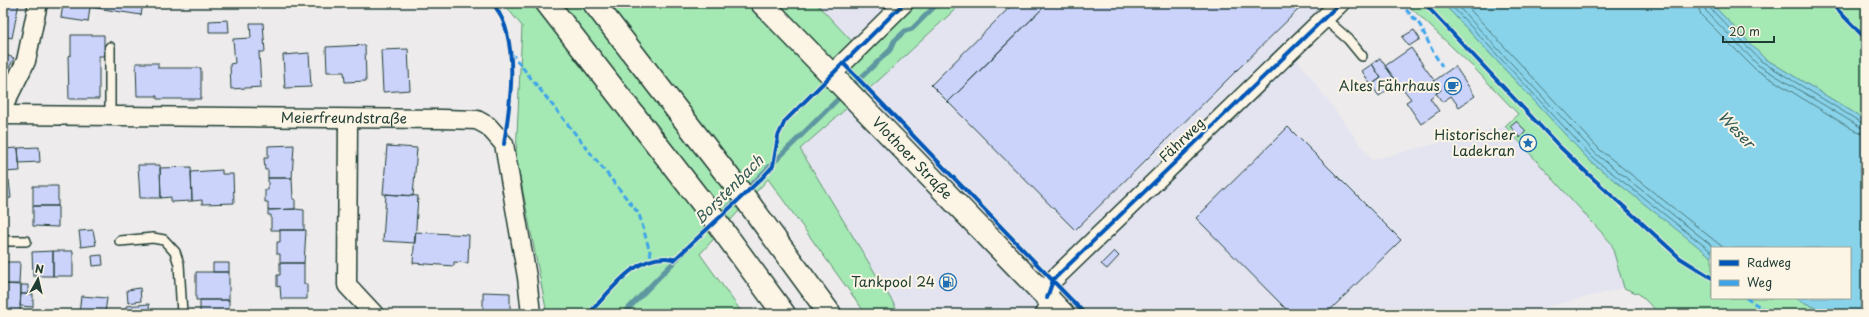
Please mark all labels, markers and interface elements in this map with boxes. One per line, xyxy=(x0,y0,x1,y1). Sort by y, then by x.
scale bar xyxy=(1723,18,1774,44)
text: 20 m xyxy=(1729,22,1760,40)
place label: Altes Fährhaus xyxy=(1339,75,1440,96)
cafe icon: Altes Fährhaus xyxy=(1443,76,1463,96)
water label: Weser xyxy=(1713,105,1762,154)
street label: Meierfreundstraße xyxy=(281,107,407,129)
street label: Vlothoer Straße xyxy=(868,112,957,204)
street label: Fährweg xyxy=(1154,112,1209,167)
place label: Historischer Ladekran xyxy=(1434,124,1515,161)
place icon: Historischer Ladekran xyxy=(1518,133,1538,153)
water label: Borstenbach xyxy=(688,149,768,229)
legend xyxy=(1711,247,1851,299)
text: Radweg xyxy=(1747,253,1791,271)
north arrow xyxy=(18,259,58,299)
text: N xyxy=(34,260,45,278)
place label: Tankpool 24 xyxy=(851,271,935,292)
fuel station icon: Tankpool 24 xyxy=(938,272,958,292)
text: Weg xyxy=(1747,273,1772,291)

